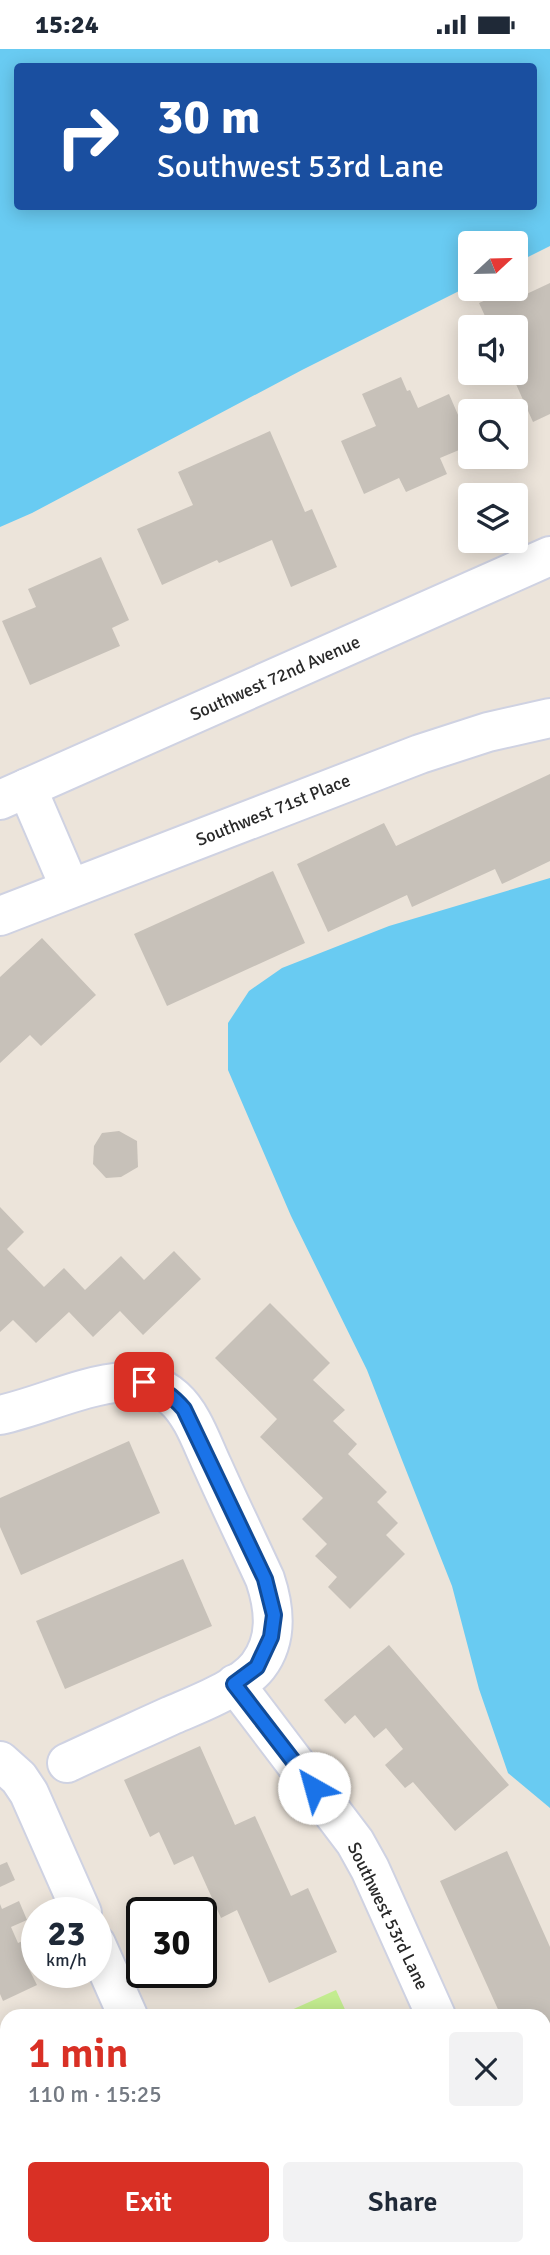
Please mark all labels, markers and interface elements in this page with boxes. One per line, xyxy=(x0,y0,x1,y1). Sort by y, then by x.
text: 15:24 xyxy=(35,9,99,41)
text: 30 m xyxy=(157,87,260,147)
icon: right xyxy=(42,91,133,182)
text: Southwest 53rd Lane xyxy=(157,147,444,186)
north arrow xyxy=(458,231,528,301)
map controls xyxy=(458,231,528,553)
button: sound xyxy=(458,315,528,385)
button: search xyxy=(458,399,528,469)
button: layers xyxy=(458,483,528,553)
street label: Southwest 72nd Avenue xyxy=(186,631,364,725)
street label: Southwest 71st Place xyxy=(193,769,353,851)
pin xyxy=(114,1352,174,1412)
icon: arrive xyxy=(125,1363,163,1401)
position arrow xyxy=(277,1751,351,1825)
street label: Southwest 53rd Lane xyxy=(343,1839,433,1993)
speed limit sign: 30 xyxy=(126,1897,217,1988)
text: 23 xyxy=(48,1912,85,1955)
text: km/h xyxy=(46,1949,87,1971)
text: 1 min xyxy=(28,2028,129,2079)
button: close xyxy=(449,2032,523,2106)
text: 110 m · 15:25 xyxy=(28,2080,162,2109)
button: Exit xyxy=(28,2162,269,2242)
button: Share xyxy=(283,2162,523,2242)

